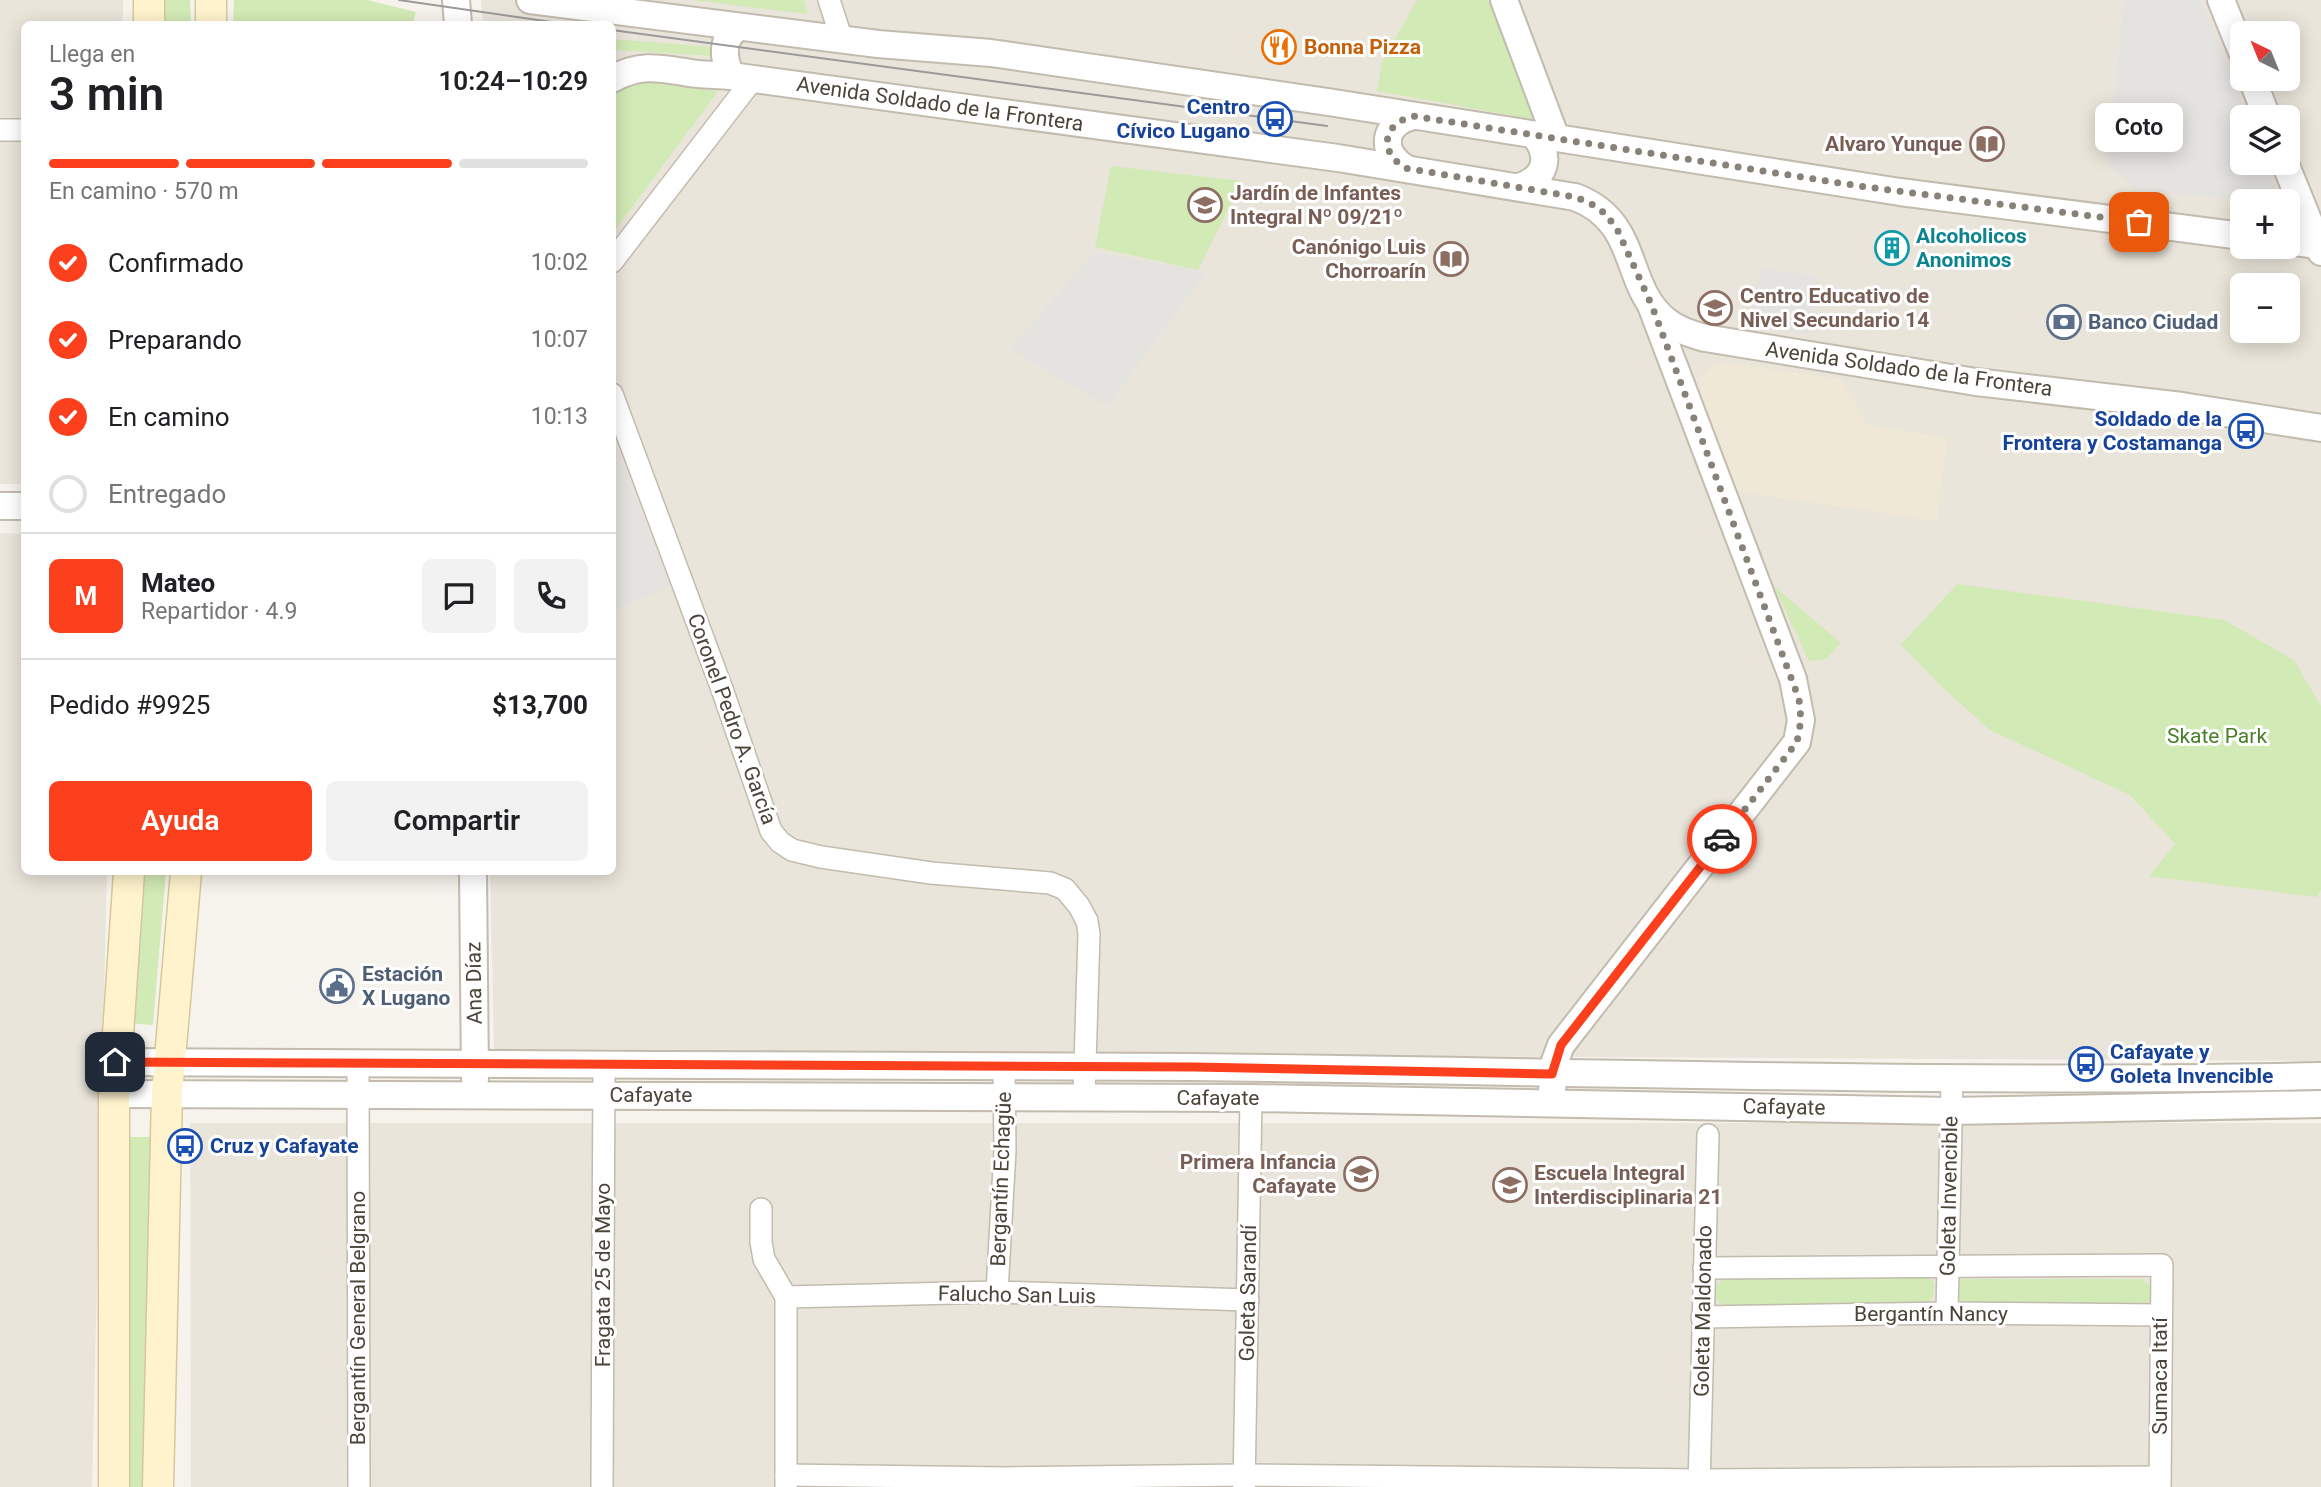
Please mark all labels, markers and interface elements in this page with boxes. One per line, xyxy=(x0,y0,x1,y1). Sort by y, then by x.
north arrow xyxy=(2230,21,2300,91)
map controls xyxy=(2230,21,2300,343)
restaurant icon: Bonna Pizza xyxy=(1260,28,1298,66)
place label: Bonna Pizza xyxy=(1304,35,1421,59)
text: Llega en xyxy=(49,41,135,68)
text: 10:24–10:29 xyxy=(438,66,588,96)
text: 3 min xyxy=(49,67,164,121)
street label: Avenida Soldado de la Frontera xyxy=(795,72,1085,136)
place label: Centro Cívico Lugano xyxy=(1117,95,1250,143)
bus stop icon: Centro Cívico Lugano xyxy=(1256,100,1294,138)
callout: Coto xyxy=(2095,103,2183,152)
button: layers xyxy=(2230,105,2300,175)
text: Coto xyxy=(2115,114,2163,141)
library icon: Alvaro Yunque xyxy=(1968,125,2006,163)
place label: Alvaro Yunque xyxy=(1825,132,1962,156)
text: En camino · 570 m xyxy=(49,178,239,205)
place label: Jardín de Infantes Integral Nº 09/21º xyxy=(1230,181,1403,229)
school or university icon: Jardín de Infantes Integral Nº 09/21º xyxy=(1186,186,1224,224)
button: + xyxy=(2230,189,2300,259)
pin xyxy=(2109,192,2169,252)
icon: bag xyxy=(2120,203,2158,241)
place label: Alcoholicos Anonimos xyxy=(1916,224,2027,272)
building icon: Alcoholicos Anonimos xyxy=(1873,229,1911,267)
place label: Canónigo Luis Chorroarín xyxy=(1292,235,1426,283)
library icon: Canónigo Luis Chorroarín xyxy=(1432,240,1470,278)
icon: check xyxy=(49,244,87,282)
text: Confirmado xyxy=(108,248,244,278)
text: 10:02 xyxy=(531,249,588,276)
button: − xyxy=(2230,273,2300,343)
place label: Centro Educativo de Nivel Secundario 14 xyxy=(1740,284,1929,332)
school or university icon: Centro Educativo de Nivel Secundario 14 xyxy=(1696,289,1734,327)
bank icon: Banco Ciudad xyxy=(2045,303,2083,341)
place label: Banco Ciudad xyxy=(2088,310,2218,334)
icon: check xyxy=(49,321,87,359)
text: Preparando xyxy=(108,325,242,355)
text: 10:07 xyxy=(531,326,588,353)
street label: Avenida Soldado de la Frontera xyxy=(1764,337,2054,401)
icon: check xyxy=(49,398,87,436)
text: En camino xyxy=(108,402,230,432)
text: 10:13 xyxy=(531,403,588,430)
place label: Soldado de la Frontera y Costamanga xyxy=(2003,407,2222,455)
bus stop icon: Soldado de la Frontera y Costamanga xyxy=(2227,412,2265,450)
text: Entregado xyxy=(108,479,226,509)
button: chat xyxy=(422,559,496,633)
button: phone xyxy=(514,559,588,633)
text: Mateo xyxy=(141,568,215,598)
text: M xyxy=(75,581,97,611)
text: Repartidor · 4.9 xyxy=(141,598,298,625)
street label: Coronel Pedro A. García xyxy=(683,610,781,828)
text: Pedido #9925 xyxy=(49,690,210,720)
text: $13,700 xyxy=(492,690,588,720)
park label: Skate Park xyxy=(2167,724,2267,748)
button: Ayuda xyxy=(49,781,312,861)
button: Compartir xyxy=(326,781,588,861)
courier xyxy=(1687,804,1757,874)
icon: car xyxy=(1703,820,1741,858)
street label: Ana Díaz xyxy=(461,941,487,1025)
place label: Estación X Lugano xyxy=(362,962,450,1010)
public building icon: Estación X Lugano xyxy=(318,967,356,1005)
pin xyxy=(85,1032,145,1092)
place label: Cafayate y Goleta Invencible xyxy=(2110,1040,2273,1088)
icon: home xyxy=(96,1043,134,1081)
bus stop icon: Cafayate y Goleta Invencible xyxy=(2067,1045,2105,1083)
street label: Cafayate xyxy=(610,1083,692,1107)
street label: Cafayate xyxy=(1177,1086,1259,1110)
street label: Bergantín Echagüe xyxy=(986,1091,1016,1267)
street label: Cafayate xyxy=(1742,1094,1826,1120)
street label: Goleta Invencible xyxy=(1936,1116,1962,1276)
bus stop icon: Cruz y Cafayate xyxy=(166,1127,204,1165)
place label: Cruz y Cafayate xyxy=(210,1134,359,1158)
place label: Primera Infancia Cafayate xyxy=(1180,1150,1336,1198)
school or university icon: Primera Infancia Cafayate xyxy=(1342,1155,1380,1193)
place label: Escuela Integral Interdisciplinaria 21 xyxy=(1534,1161,1722,1209)
school or university icon: Escuela Integral Interdisciplinaria 21 xyxy=(1491,1166,1529,1204)
street label: Fragata 25 de Mayo xyxy=(591,1183,615,1367)
street label: Bergantín General Belgrano xyxy=(346,1191,370,1445)
street label: Goleta Sarandí xyxy=(1235,1224,1261,1362)
street label: Goleta Maldonado xyxy=(1690,1225,1716,1397)
street label: Falucho San Luis xyxy=(938,1282,1096,1308)
street label: Bergantín Nancy xyxy=(1854,1302,2008,1326)
street label: Sumaca Itatí xyxy=(2148,1316,2172,1435)

